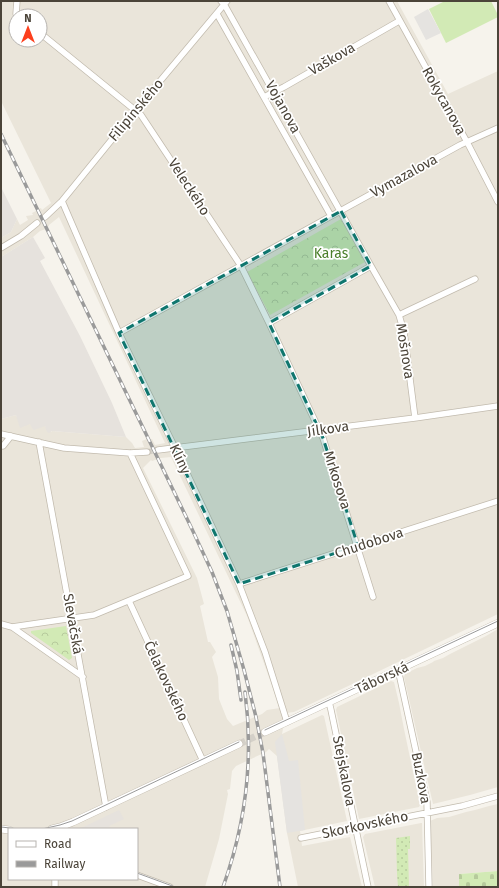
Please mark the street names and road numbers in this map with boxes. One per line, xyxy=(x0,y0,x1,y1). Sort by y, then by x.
street label: Vaškova xyxy=(306,39,358,79)
street label: Rokycanova xyxy=(418,64,470,138)
street label: Filipínského xyxy=(105,75,167,145)
street label: Vojanova xyxy=(262,78,304,136)
street label: Vymazalova xyxy=(368,151,440,201)
street label: Veleckého xyxy=(164,155,214,219)
street label: Mošnova xyxy=(392,322,418,380)
street label: Jílkova xyxy=(306,418,350,440)
street label: Klíny xyxy=(166,441,194,477)
street label: Mrkosova xyxy=(320,449,354,511)
street label: Chudobova xyxy=(332,524,406,562)
street label: Slevačská xyxy=(59,592,87,656)
street label: Čelakovského xyxy=(140,638,193,724)
street label: Táborská xyxy=(353,658,411,698)
street label: Stejskalova xyxy=(329,734,359,808)
street label: Buzkova xyxy=(408,751,434,805)
street label: Skorkovského xyxy=(320,808,410,842)

